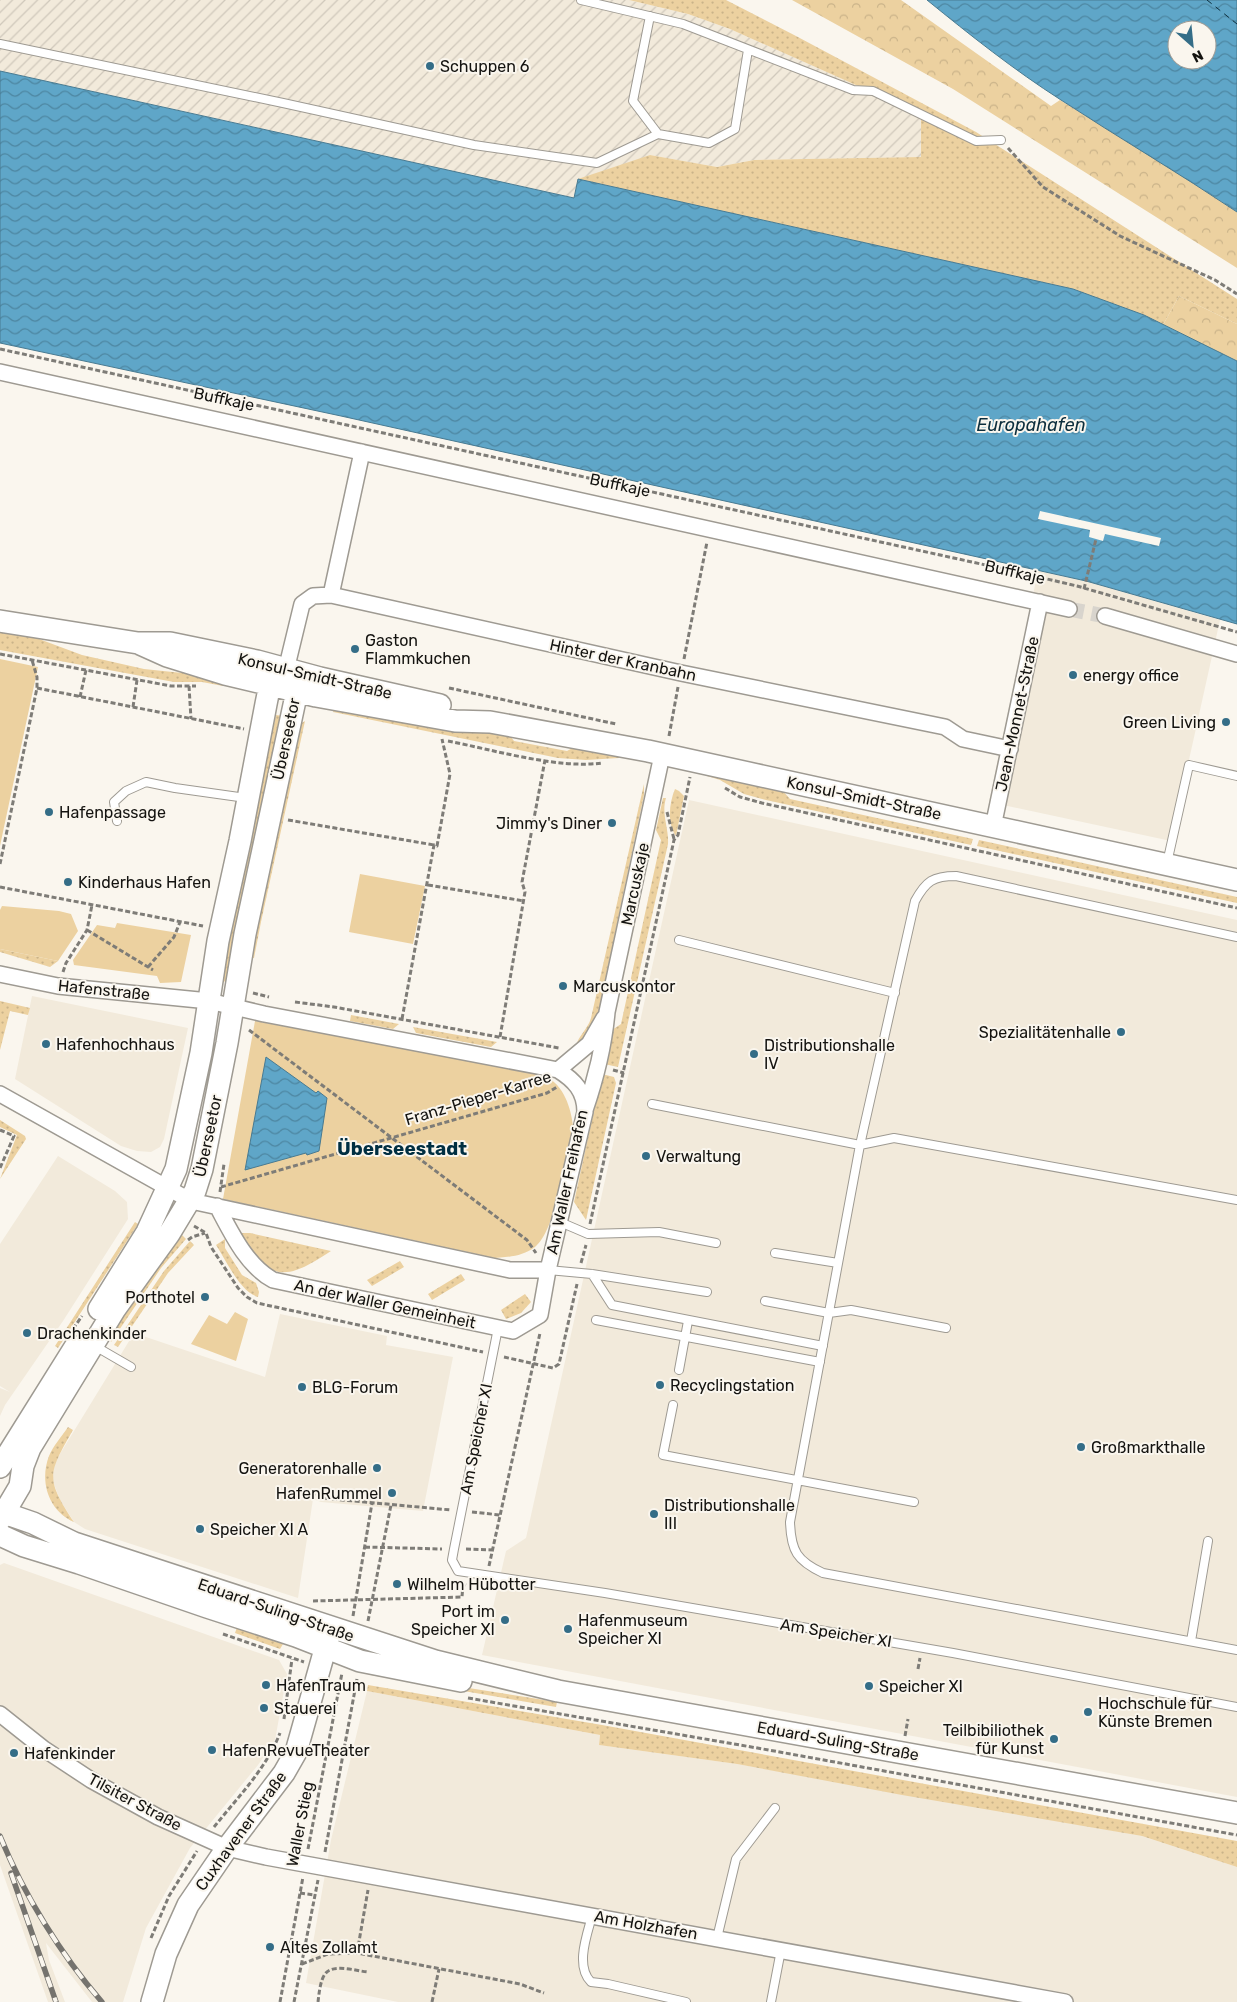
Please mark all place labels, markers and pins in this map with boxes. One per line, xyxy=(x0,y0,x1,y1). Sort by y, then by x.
place label: Schuppen 6 xyxy=(440,57,530,76)
marker: Schuppen 6 xyxy=(424,60,436,72)
place label: Gaston Flammkuchen xyxy=(365,631,471,668)
marker: Gaston Flammkuchen xyxy=(349,643,361,655)
place label: energy office xyxy=(1083,666,1179,685)
marker: energy office xyxy=(1067,669,1079,681)
place label: Green Living xyxy=(1123,713,1216,732)
marker: Green Living xyxy=(1220,716,1232,728)
place label: Hafenpassage xyxy=(59,803,166,822)
marker: Hafenpassage xyxy=(43,806,55,818)
place label: Jimmy's Diner xyxy=(496,814,602,833)
marker: Jimmy's Diner xyxy=(606,817,618,829)
place label: Kinderhaus Hafen xyxy=(78,873,211,892)
marker: Kinderhaus Hafen xyxy=(62,876,74,888)
place label: Marcuskontor xyxy=(573,977,675,996)
marker: Marcuskontor xyxy=(557,980,569,992)
place label: Spezialitätenhalle xyxy=(979,1023,1111,1042)
marker: Spezialitätenhalle xyxy=(1115,1026,1127,1038)
place label: Hafenhochhaus xyxy=(56,1035,175,1054)
place label: Distributionshalle IV xyxy=(764,1036,895,1073)
marker: Hafenhochhaus xyxy=(40,1038,52,1050)
marker: Distributionshalle IV xyxy=(748,1048,760,1060)
place label: Verwaltung xyxy=(656,1147,741,1166)
marker: Verwaltung xyxy=(640,1150,652,1162)
place label: Porthotel xyxy=(125,1288,195,1307)
marker: Porthotel xyxy=(199,1291,211,1303)
place label: Drachenkinder xyxy=(37,1324,146,1343)
marker: Drachenkinder xyxy=(21,1327,33,1339)
place label: Recyclingstation xyxy=(670,1376,794,1395)
place label: BLG-Forum xyxy=(312,1378,398,1397)
marker: Recyclingstation xyxy=(654,1379,666,1391)
marker: BLG-Forum xyxy=(296,1381,308,1393)
place label: Großmarkthalle xyxy=(1091,1438,1205,1457)
marker: Großmarkthalle xyxy=(1075,1441,1087,1453)
place label: Generatorenhalle xyxy=(238,1459,367,1478)
marker: Generatorenhalle xyxy=(371,1462,383,1474)
place label: HafenRummel xyxy=(276,1484,382,1503)
marker: HafenRummel xyxy=(386,1487,398,1499)
place label: Distributionshalle III xyxy=(664,1496,795,1533)
marker: Distributionshalle III xyxy=(648,1508,660,1520)
place label: Speicher XI A xyxy=(210,1520,308,1539)
marker: Speicher XI A xyxy=(194,1523,206,1535)
place label: Wilhelm Hübotter xyxy=(407,1575,536,1594)
marker: Wilhelm Hübotter xyxy=(391,1578,403,1590)
place label: Port im Speicher XI xyxy=(411,1602,495,1639)
place label: Hafenmuseum Speicher XI xyxy=(578,1611,688,1648)
marker: Port im Speicher XI xyxy=(499,1614,511,1626)
marker: Hafenmuseum Speicher XI xyxy=(562,1623,574,1635)
place label: HafenTraum xyxy=(276,1676,366,1695)
place label: Speicher XI xyxy=(879,1677,963,1696)
marker: HafenTraum xyxy=(260,1679,272,1691)
marker: Speicher XI xyxy=(863,1680,875,1692)
place label: Hochschule für Künste Bremen xyxy=(1098,1694,1212,1731)
place label: Stauerei xyxy=(274,1699,336,1718)
marker: Stauerei xyxy=(258,1702,270,1714)
marker: Hochschule für Künste Bremen xyxy=(1082,1706,1094,1718)
place label: Teilbibiliothek für Kunst xyxy=(943,1721,1045,1758)
marker: Teilbibiliothek für Kunst xyxy=(1048,1733,1060,1745)
place label: HafenRevueTheater xyxy=(222,1741,370,1760)
place label: Hafenkinder xyxy=(24,1744,115,1763)
marker: HafenRevueTheater xyxy=(206,1744,218,1756)
marker: Hafenkinder xyxy=(8,1747,20,1759)
place label: Altes Zollamt xyxy=(280,1938,377,1957)
marker: Altes Zollamt xyxy=(264,1941,276,1953)

